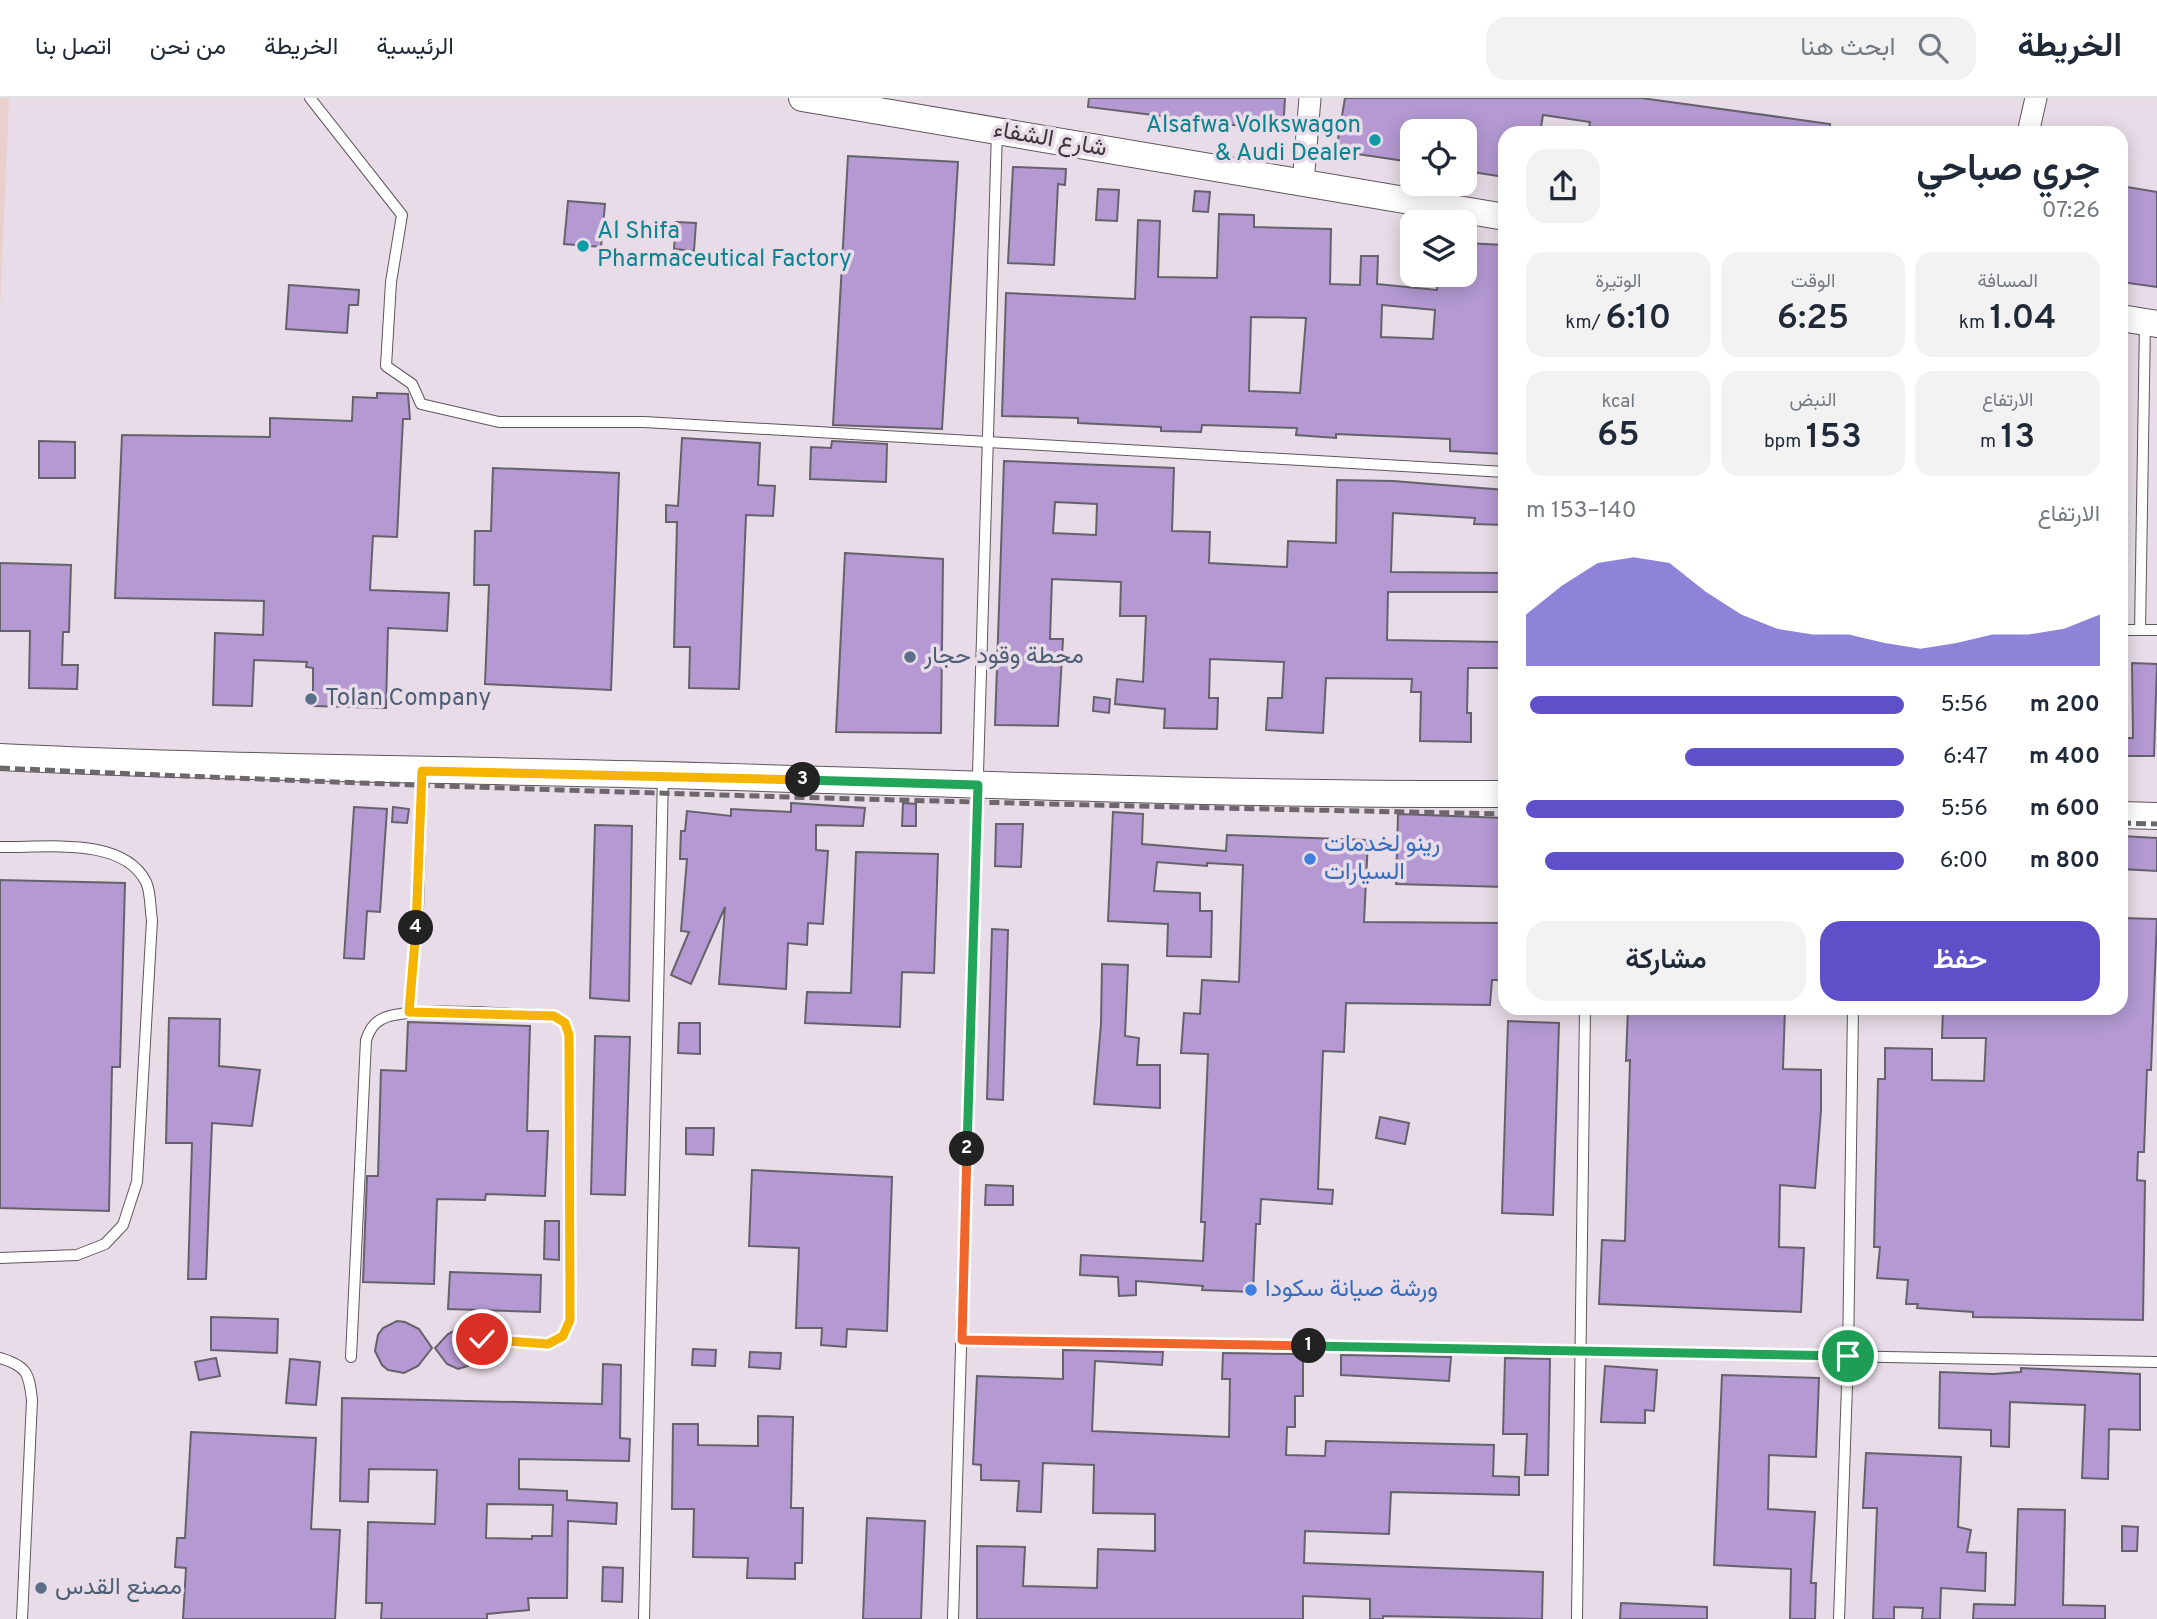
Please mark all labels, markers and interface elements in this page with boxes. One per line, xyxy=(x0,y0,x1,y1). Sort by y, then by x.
search box xyxy=(1486,17,1976,80)
text: الخريطة xyxy=(2018,27,2122,69)
icon: search xyxy=(1914,29,1952,67)
text: ابحث هنا xyxy=(1800,32,1896,65)
text: اتصل بنا xyxy=(35,33,112,63)
text: من نحن xyxy=(150,33,226,63)
text: الخريطة xyxy=(264,33,338,63)
text: الرئيسية xyxy=(376,33,454,63)
place label: Alsafwa Volkswagon & Audi Dealer xyxy=(1146,111,1361,169)
street label: شارع الشفاء xyxy=(991,115,1109,165)
map controls xyxy=(1400,119,1477,287)
button: locate xyxy=(1400,119,1477,196)
marker: Alsafwa Volkswagon & Audi Dealer xyxy=(1367,132,1383,148)
text: جري صباحي xyxy=(1916,146,2100,195)
button: share xyxy=(1526,149,1600,223)
text: 07:26 xyxy=(2042,197,2100,226)
button: layers xyxy=(1400,210,1477,287)
place label: Al Shifa Pharmaceutical Factory xyxy=(597,217,852,275)
marker: Al Shifa Pharmaceutical Factory xyxy=(575,238,591,254)
text: الوتيرة xyxy=(1595,270,1642,294)
text: الوقت xyxy=(1791,270,1835,294)
text: المسافة xyxy=(1978,270,2038,294)
text: 6:10 xyxy=(1605,297,1671,341)
text: 6:25 xyxy=(1777,297,1849,341)
text: 1.04 xyxy=(1990,297,2057,341)
text: /km xyxy=(1565,311,1605,335)
text: km xyxy=(1959,311,1990,335)
text: النبض xyxy=(1790,389,1837,413)
text: الارتفاع xyxy=(1982,389,2033,413)
text: kcal xyxy=(1601,390,1635,414)
text: 65 xyxy=(1597,414,1640,458)
text: 153 xyxy=(1806,416,1862,460)
text: 13 xyxy=(2001,416,2035,460)
text: bpm xyxy=(1764,430,1806,454)
text: m xyxy=(1980,430,2001,454)
text: 140–153 m xyxy=(1526,497,1637,526)
text: الارتفاع xyxy=(2038,501,2100,530)
place label: محطة وقود حجار xyxy=(923,642,1084,672)
marker: محطة وقود حجار xyxy=(902,649,918,665)
place label: Tolan Company xyxy=(325,684,491,714)
marker: Tolan Company xyxy=(303,691,319,707)
text: 5:56 xyxy=(1941,691,1988,720)
text: 200 m xyxy=(2030,691,2100,720)
text: 6:47 xyxy=(1943,743,1988,772)
text: 400 m xyxy=(2029,743,2100,772)
pin: 3 xyxy=(786,762,820,798)
text: 3 xyxy=(797,767,808,791)
text: 5:56 xyxy=(1941,795,1988,824)
text: 600 m xyxy=(2030,795,2100,824)
place label: رينو لخدمات السيارات xyxy=(1324,830,1440,888)
text: 6:00 xyxy=(1940,847,1988,876)
text: 800 m xyxy=(2030,847,2100,876)
marker: رينو لخدمات السيارات xyxy=(1302,851,1318,867)
pin: 4 xyxy=(398,910,434,946)
text: 4 xyxy=(409,915,422,939)
button: مشاركة xyxy=(1526,921,1806,1001)
button: حفظ xyxy=(1820,921,2100,1001)
pin: 2 xyxy=(950,1132,984,1166)
text: 2 xyxy=(961,1136,972,1160)
place label: ورشة صيانة سكودا xyxy=(1265,1275,1438,1305)
marker: ورشة صيانة سكودا xyxy=(1243,1282,1259,1298)
pin xyxy=(452,1309,512,1369)
icon: check xyxy=(463,1320,501,1358)
pin xyxy=(1818,1326,1878,1386)
pin: 1 xyxy=(1292,1328,1326,1364)
text: 1 xyxy=(1305,1333,1312,1357)
icon: arrive xyxy=(1829,1337,1867,1375)
place label: مصنع القدس xyxy=(55,1573,182,1603)
marker: مصنع القدس xyxy=(33,1580,49,1596)

